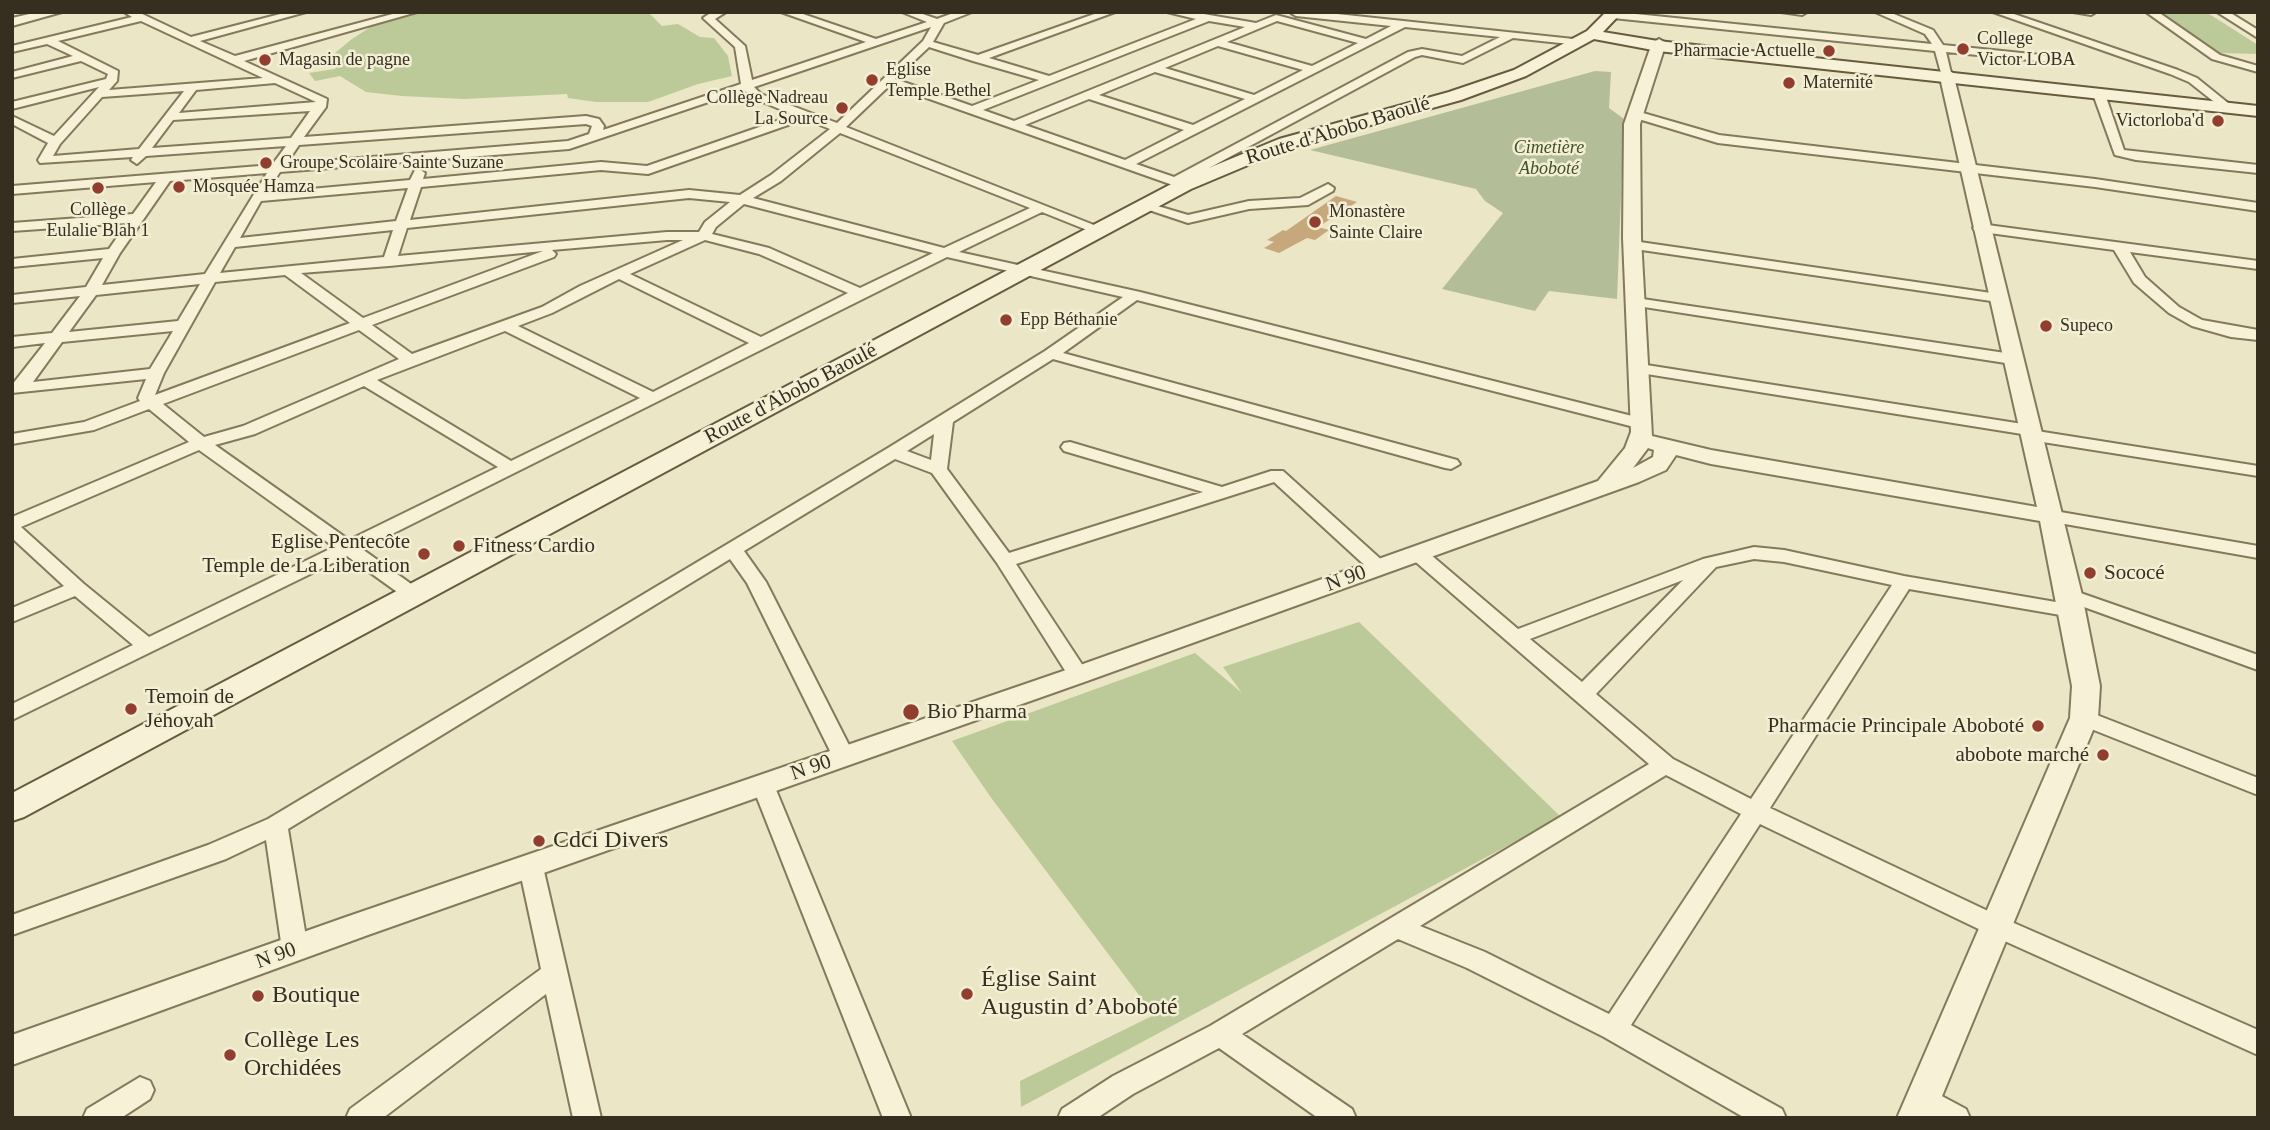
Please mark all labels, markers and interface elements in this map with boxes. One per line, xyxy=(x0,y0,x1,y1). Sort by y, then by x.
place label: College Victor LOBA xyxy=(1977,28,2075,70)
place label: Pharmacie Actuelle xyxy=(1674,40,1815,62)
marker: College Victor LOBA xyxy=(1955,41,1971,57)
marker: Pharmacie Actuelle xyxy=(1821,43,1837,59)
place label: Magasin de pagne xyxy=(279,49,410,71)
marker: Magasin de pagne xyxy=(257,52,273,68)
place label: Eglise Temple Bethel xyxy=(886,59,991,102)
marker: Eglise Temple Bethel xyxy=(864,72,880,88)
place label: Maternité xyxy=(1803,72,1873,94)
marker: Maternité xyxy=(1781,75,1797,91)
place label: Collège Nadreau La Source xyxy=(707,87,828,130)
street label: Route d'Abobo Baoulé xyxy=(1243,91,1433,171)
marker: Collège Nadreau La Source xyxy=(834,100,850,116)
place label: Victorloba'd xyxy=(2116,110,2204,132)
marker: Victorloba'd xyxy=(2210,113,2226,129)
park label: Cimetière Aboboté xyxy=(1514,137,1584,180)
place label: Groupe Scolaire Sainte Suzane xyxy=(280,152,503,174)
marker: Groupe Scolaire Sainte Suzane xyxy=(258,155,274,171)
place label: Mosquée Hamza xyxy=(193,176,314,198)
marker: Mosquée Hamza xyxy=(171,179,187,195)
marker: Collège Eulalie Blah 1 xyxy=(90,180,106,196)
place label: Collège Eulalie Blah 1 xyxy=(47,199,149,242)
place label: Monastère Sainte Claire xyxy=(1329,201,1422,244)
marker: Monastère Sainte Claire xyxy=(1307,214,1323,230)
place label: Epp Béthanie xyxy=(1020,309,1117,331)
marker: Epp Béthanie xyxy=(998,312,1014,328)
place label: Supeco xyxy=(2060,315,2113,337)
marker: Supeco xyxy=(2038,318,2054,334)
street label: Route d'Abobo Baoulé xyxy=(701,338,881,450)
place label: Eglise Pentecôte Temple de La Liberation xyxy=(202,529,410,579)
place label: Fitness Cardio xyxy=(473,533,595,559)
marker: Fitness Cardio xyxy=(451,538,467,554)
marker: Eglise Pentecôte Temple de La Liberation xyxy=(416,546,432,562)
street label: N 90 xyxy=(1322,560,1370,598)
place label: Sococé xyxy=(2104,560,2165,586)
marker: Sococé xyxy=(2082,565,2098,581)
place label: Temoin de Jehovah xyxy=(145,684,234,734)
place label: Bio Pharma xyxy=(927,699,1027,725)
marker: Temoin de Jehovah xyxy=(123,701,139,717)
marker: Bio Pharma xyxy=(901,702,921,722)
place label: Pharmacie Principale Aboboté xyxy=(1767,713,2024,739)
marker: Pharmacie Principale Aboboté xyxy=(2030,718,2046,734)
place label: abobote marché xyxy=(1955,742,2089,768)
marker: abobote marché xyxy=(2095,747,2111,763)
street label: N 90 xyxy=(787,749,835,787)
place label: Cdci Divers xyxy=(553,827,668,855)
marker: Cdci Divers xyxy=(531,833,547,849)
street label: N 90 xyxy=(252,937,300,975)
place label: Église Saint Augustin d’Aboboté xyxy=(981,966,1178,1022)
place label: Boutique xyxy=(272,982,360,1010)
marker: Église Saint Augustin d’Aboboté xyxy=(959,986,975,1002)
marker: Boutique xyxy=(250,988,266,1004)
place label: Collège Les Orchidées xyxy=(244,1027,359,1083)
marker: Collège Les Orchidées xyxy=(222,1047,238,1063)

